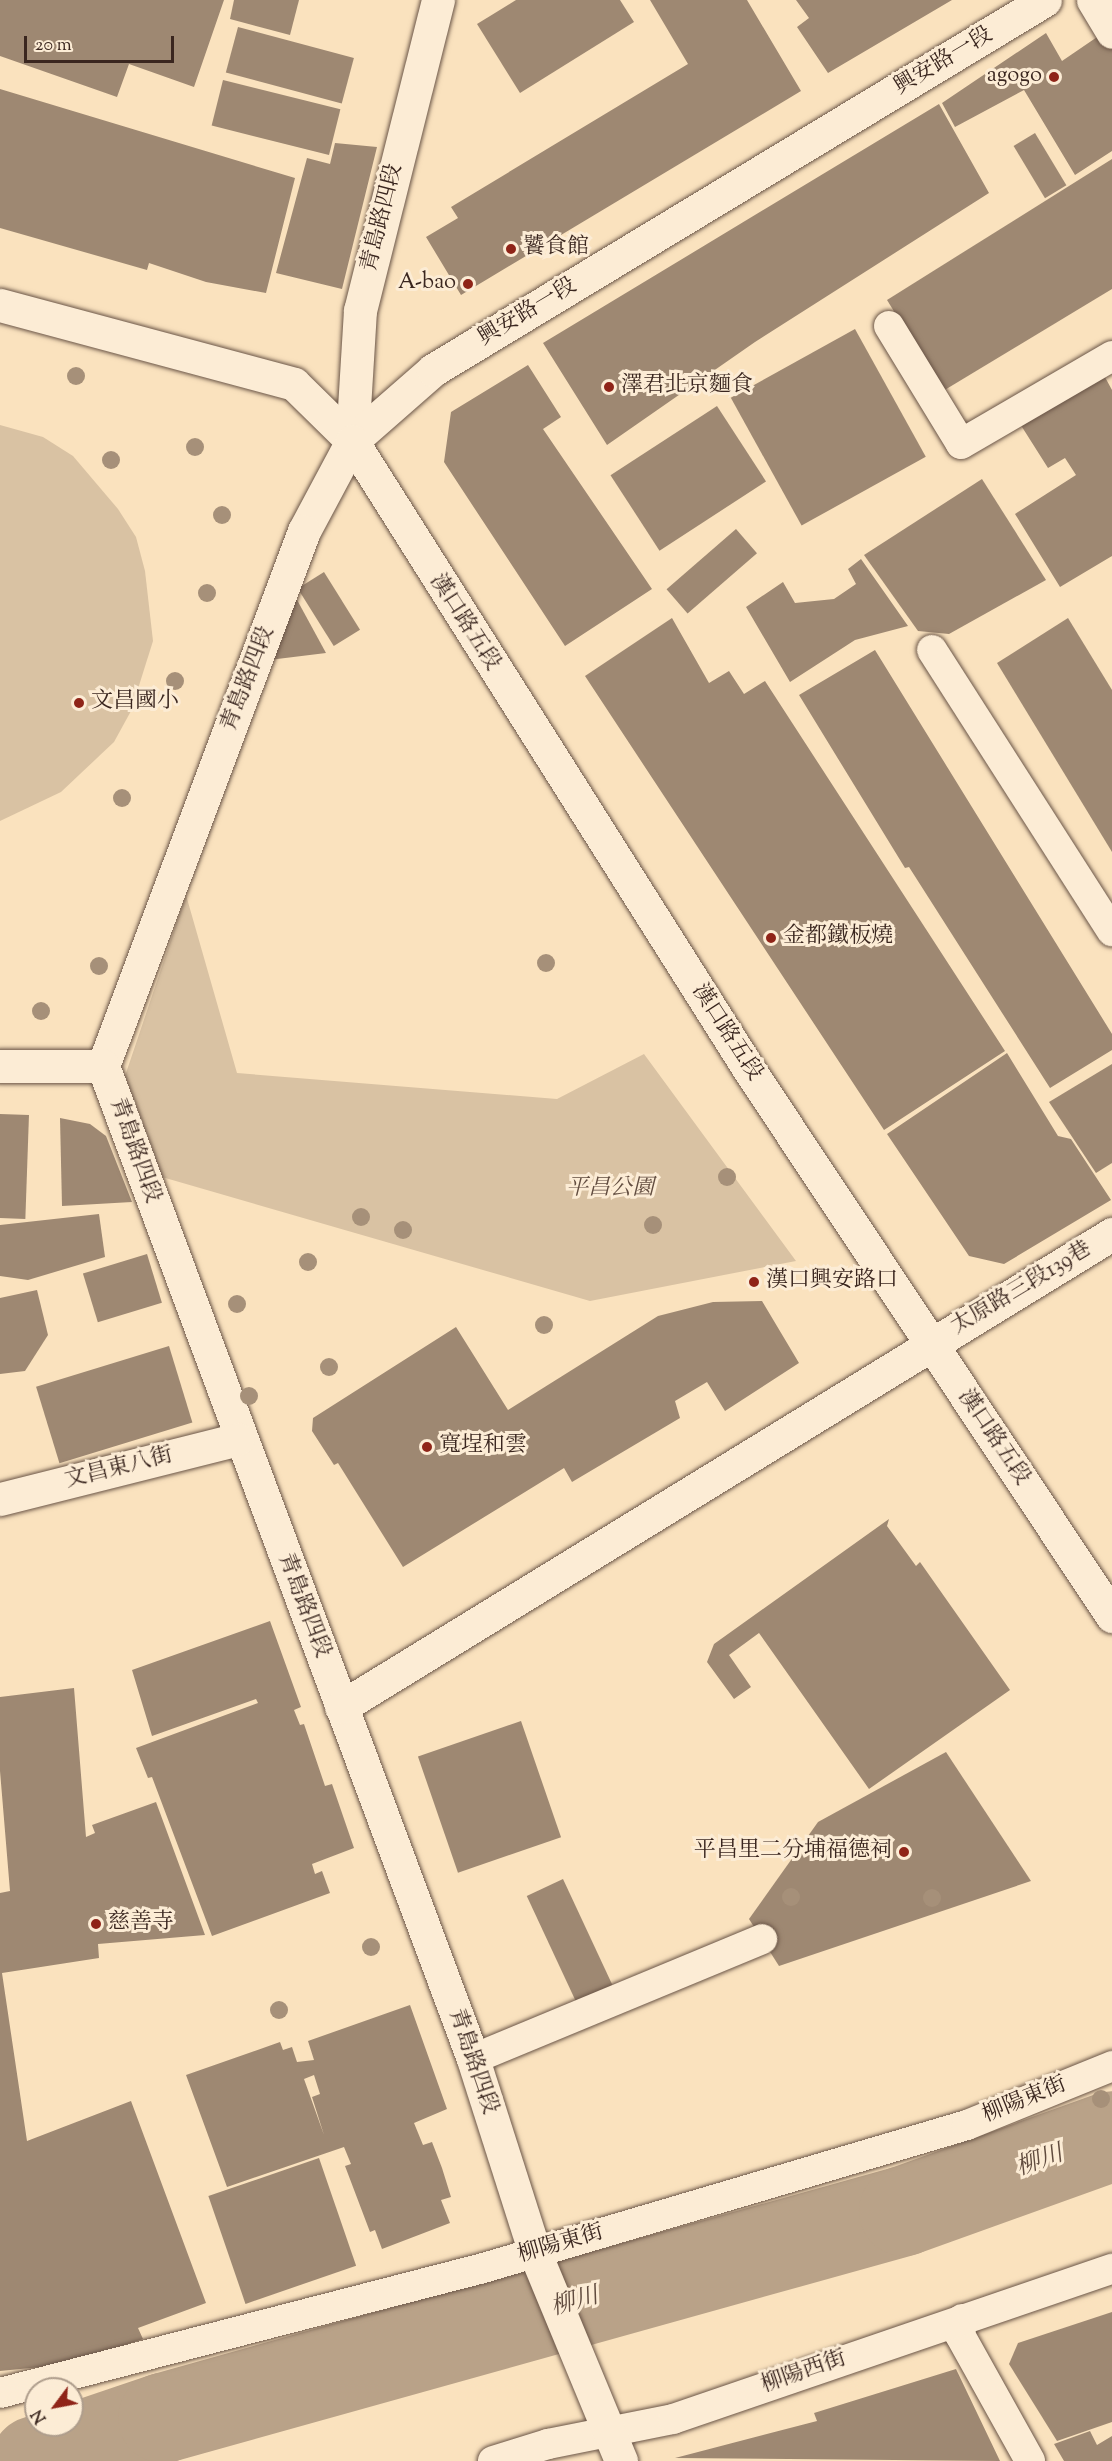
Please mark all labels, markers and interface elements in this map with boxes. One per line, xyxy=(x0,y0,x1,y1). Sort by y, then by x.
street label: 興安路一段 xyxy=(890,22,998,102)
scale bar xyxy=(27,24,177,62)
text: 20 m xyxy=(35,33,72,59)
place label: agogo xyxy=(987,64,1042,90)
marker: agogo xyxy=(1047,70,1061,84)
street label: 青島路四段 xyxy=(357,161,409,275)
place label: 饕食館 xyxy=(523,236,589,262)
marker: 饕食館 xyxy=(504,242,518,256)
place label: A-bao xyxy=(398,271,456,297)
street label: 興安路一段 xyxy=(474,273,582,353)
marker: A-bao xyxy=(461,277,475,291)
place label: 澤君北京麵食 xyxy=(621,374,753,400)
marker: 澤君北京麵食 xyxy=(602,380,616,394)
street label: 漢口路五段 xyxy=(423,570,505,676)
street label: 青島路四段 xyxy=(217,623,281,735)
place label: 文昌國小 xyxy=(91,690,179,716)
marker: 文昌國小 xyxy=(72,696,86,710)
place label: 金都鐵板燒 xyxy=(783,925,893,951)
marker: 金都鐵板燒 xyxy=(764,931,778,945)
street label: 漢口路五段 xyxy=(685,980,767,1086)
street label: 青島路四段 xyxy=(103,1095,165,1207)
park label: 平昌公園 xyxy=(566,1177,654,1203)
street label: 太原路三段139巷 xyxy=(947,1237,1097,1341)
place label: 漢口興安路口 xyxy=(766,1269,898,1295)
marker: 漢口興安路口 xyxy=(747,1275,761,1289)
street label: 漢口路五段 xyxy=(951,1385,1035,1491)
place label: 寬埕和雲 xyxy=(439,1434,527,1460)
marker: 寬埕和雲 xyxy=(420,1440,434,1454)
street label: 文昌東八街 xyxy=(62,1443,176,1495)
street label: 青島路四段 xyxy=(271,1550,335,1662)
place label: 平昌里二分埔福德祠 xyxy=(694,1839,892,1865)
marker: 平昌里二分埔福德祠 xyxy=(897,1845,911,1859)
place label: 慈善寺 xyxy=(108,1911,174,1937)
marker: 慈善寺 xyxy=(89,1917,103,1931)
street label: 青島路四段 xyxy=(442,2006,502,2118)
street label: 柳陽東街 xyxy=(979,2072,1071,2130)
water label: 柳川 xyxy=(1013,2140,1067,2184)
street label: 柳陽東街 xyxy=(515,2220,607,2270)
water label: 柳川 xyxy=(548,2283,602,2323)
street label: 柳陽西街 xyxy=(758,2346,850,2400)
north arrow xyxy=(24,2377,84,2437)
text: N xyxy=(27,2404,53,2427)

